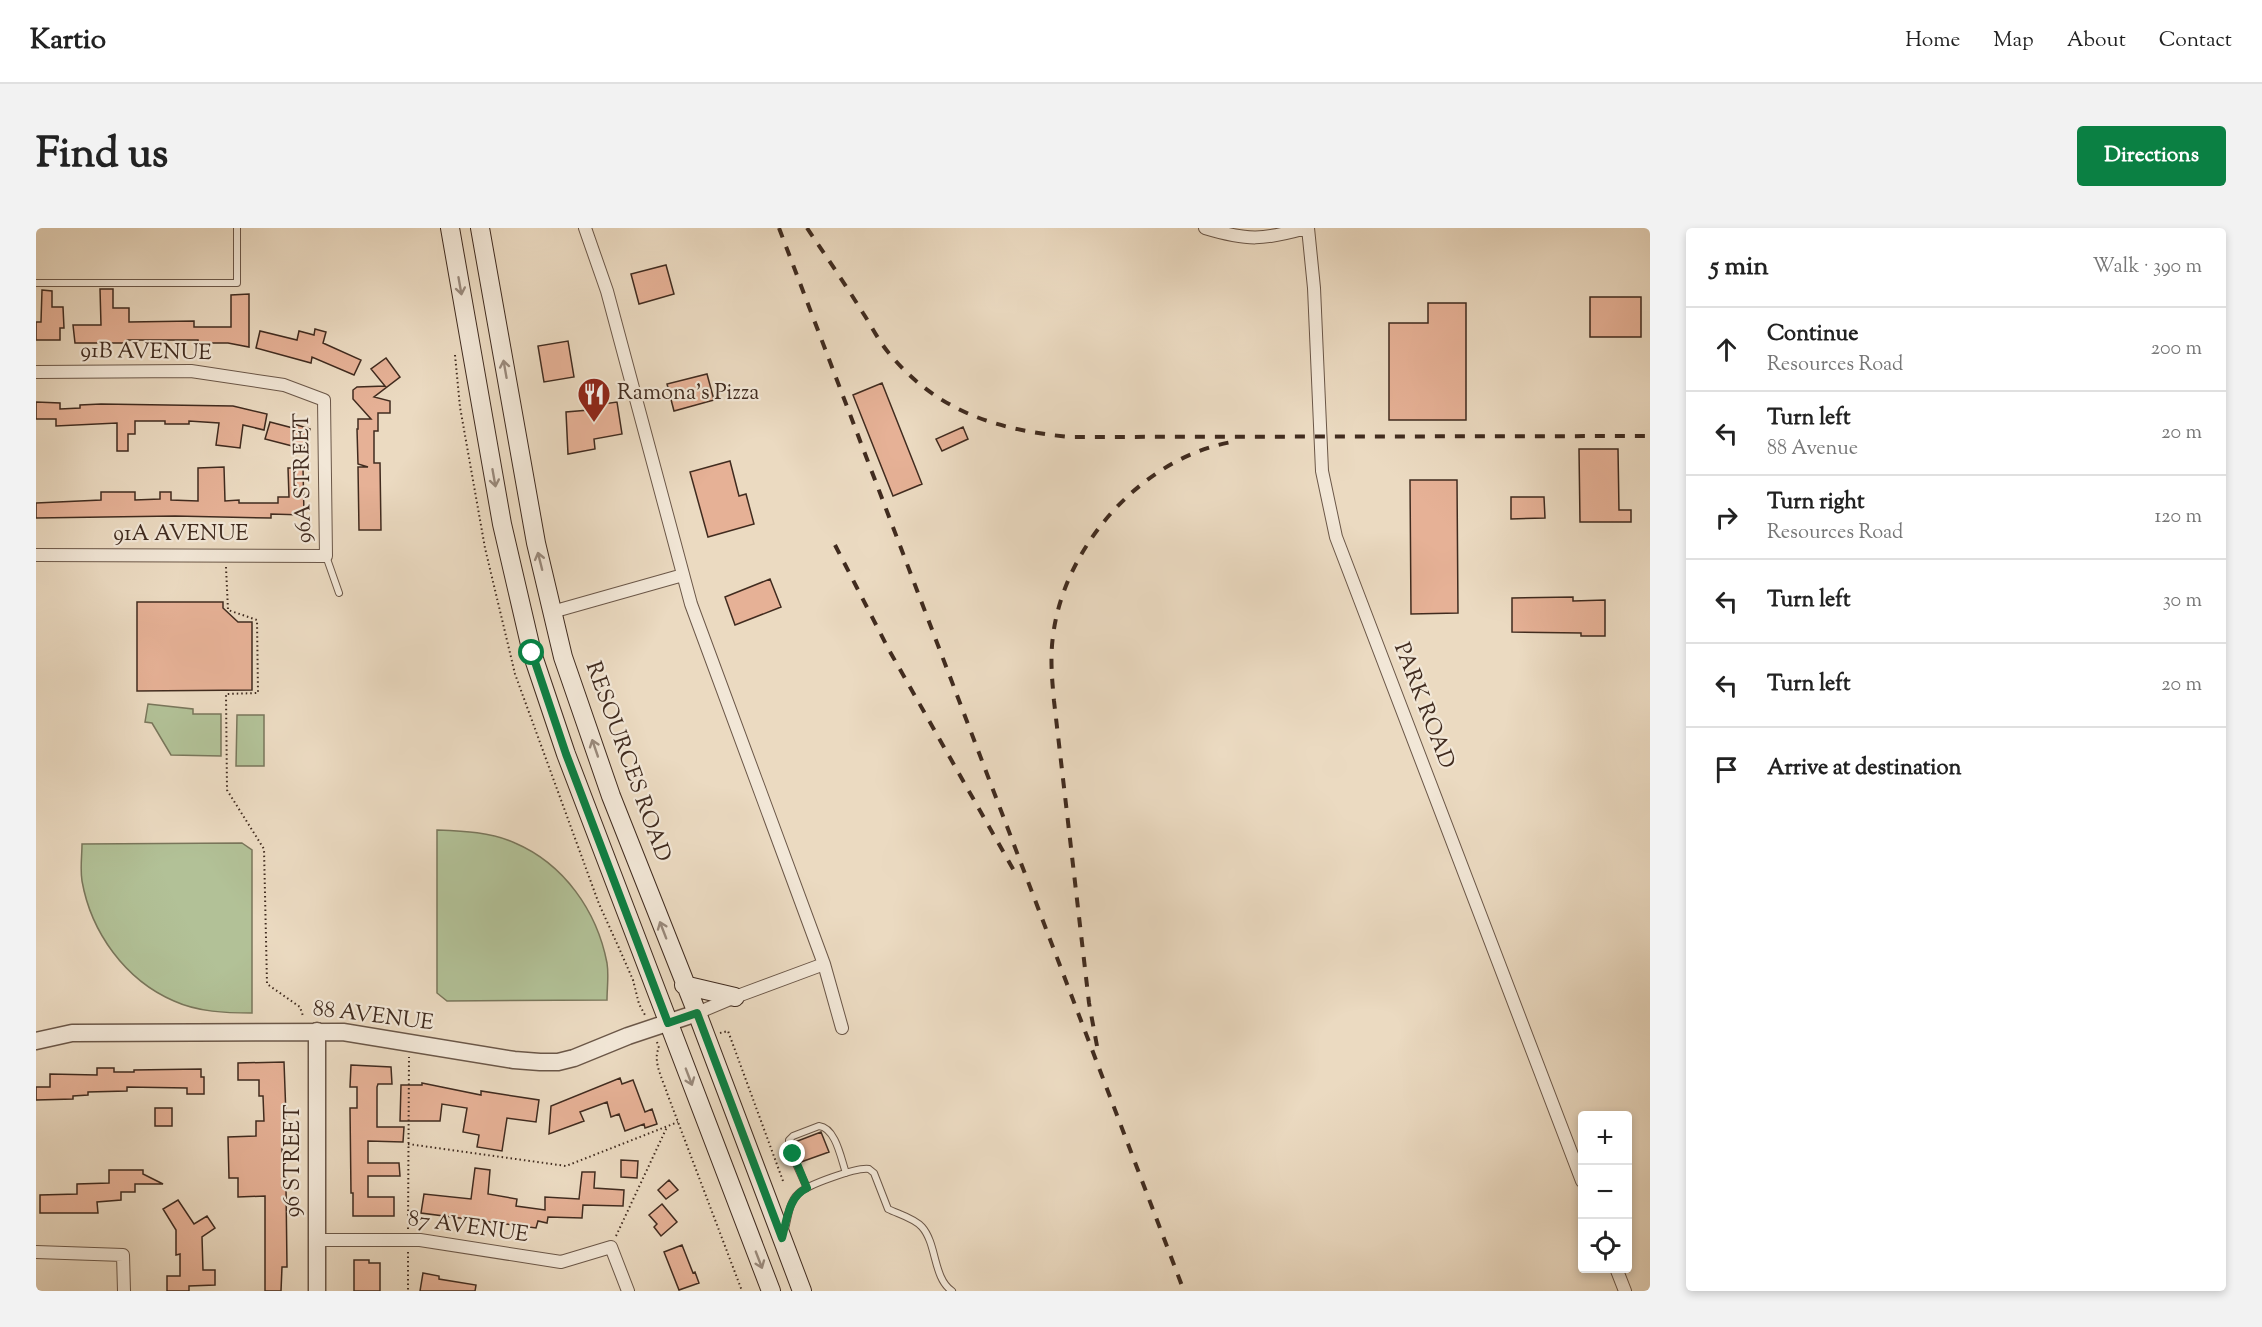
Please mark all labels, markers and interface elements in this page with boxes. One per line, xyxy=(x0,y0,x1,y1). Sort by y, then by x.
text: Kartio xyxy=(30,21,106,61)
text: Home xyxy=(1905,26,1960,56)
text: Map xyxy=(1993,26,2034,56)
text: About xyxy=(2067,26,2126,56)
text: Contact xyxy=(2159,26,2232,56)
text: Find us xyxy=(36,126,168,186)
button: Directions xyxy=(2077,126,2226,186)
text: 5 min xyxy=(1710,249,1769,286)
text: Walk · 390 m xyxy=(2093,253,2202,282)
one-way arrow xyxy=(455,275,466,295)
text: Continue xyxy=(1767,319,1858,351)
icon: ahead xyxy=(1710,333,1743,366)
text: 200 m xyxy=(2151,335,2202,364)
street label: 91B AVENUE xyxy=(80,336,212,370)
text: Resources Road xyxy=(1767,351,1903,380)
one-way arrow xyxy=(499,360,510,379)
restaurant icon: Ramona's Pizza xyxy=(576,376,612,423)
place label: Ramona's Pizza xyxy=(617,378,759,410)
text: Turn left xyxy=(1767,403,1850,435)
street label: 96A STREET xyxy=(287,412,321,543)
icon: left xyxy=(1710,417,1743,450)
text: 20 m xyxy=(2161,419,2202,448)
text: 88 Avenue xyxy=(1767,435,1858,464)
one-way arrow xyxy=(489,467,500,487)
text: Turn right xyxy=(1767,487,1864,519)
icon: right xyxy=(1710,501,1743,534)
text: 120 m xyxy=(2154,503,2202,532)
street label: 91A AVENUE xyxy=(113,519,249,551)
text: Resources Road xyxy=(1767,519,1903,548)
one-way arrow xyxy=(533,551,545,570)
icon: left xyxy=(1710,585,1743,618)
text: Turn left xyxy=(1767,585,1850,617)
text: 30 m xyxy=(2163,587,2202,616)
street label: PARK ROAD xyxy=(1384,638,1462,774)
route start xyxy=(518,639,544,665)
street label: RESOURCES ROAD xyxy=(576,657,678,867)
icon: left xyxy=(1710,669,1743,702)
text: Turn left xyxy=(1767,669,1850,701)
text: 20 m xyxy=(2161,671,2202,700)
one-way arrow xyxy=(588,739,599,757)
icon: arrive xyxy=(1710,753,1743,786)
text: Arrive at destination xyxy=(1767,753,1962,785)
one-way arrow xyxy=(657,921,668,940)
street label: 88 AVENUE xyxy=(311,994,435,1040)
one-way arrow xyxy=(684,1068,695,1086)
street label: 96 STREET xyxy=(278,1104,310,1217)
map controls xyxy=(1578,1111,1632,1273)
button: + xyxy=(1578,1111,1632,1165)
route end xyxy=(779,1140,805,1166)
button: − xyxy=(1578,1165,1632,1219)
street label: 87 AVENUE xyxy=(406,1204,530,1252)
button: locate xyxy=(1578,1219,1632,1273)
one-way arrow xyxy=(754,1250,765,1268)

